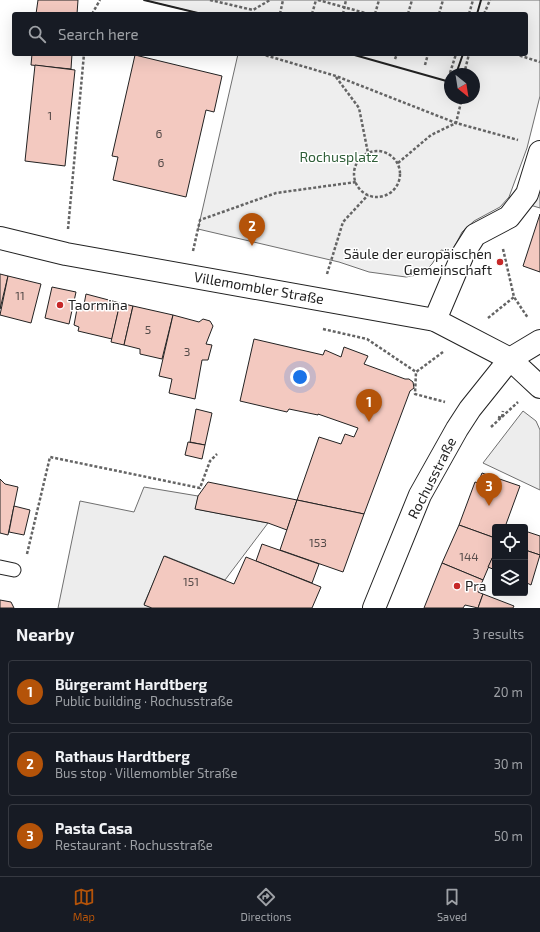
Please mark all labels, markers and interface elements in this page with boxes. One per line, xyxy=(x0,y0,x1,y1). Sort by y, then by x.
search box xyxy=(12,12,528,56)
icon: search xyxy=(26,23,48,45)
text: Search here xyxy=(58,25,139,43)
north arrow xyxy=(444,68,480,104)
house number: 1 xyxy=(48,108,52,122)
house number: 6 xyxy=(156,126,163,140)
park label: Rochusplatz xyxy=(299,148,379,165)
house number: 6 xyxy=(158,155,165,169)
pin: 2 xyxy=(239,213,265,246)
place label: Säule der europäischen Gemeinschaft xyxy=(344,245,492,278)
marker: Säule der europäischen Gemeinschaft xyxy=(495,257,505,267)
street label: Villemombler Straße xyxy=(193,268,325,307)
house number: 11 xyxy=(15,288,25,302)
place label: Taormina xyxy=(68,296,128,313)
marker: Taormina xyxy=(55,300,65,310)
house number: 5 xyxy=(145,322,151,336)
house number: 3 xyxy=(184,344,190,358)
your location xyxy=(290,367,310,387)
pin: 1 xyxy=(356,389,382,422)
street label: Rochusstraße xyxy=(404,434,459,521)
pin: 3 xyxy=(476,473,502,506)
map controls xyxy=(492,524,528,596)
button: locate xyxy=(492,524,528,560)
house number: 153 xyxy=(309,535,327,549)
house number: 144 xyxy=(459,549,479,563)
button: layers xyxy=(492,560,528,596)
house number: 151 xyxy=(183,574,199,588)
place label: Pra xyxy=(465,577,487,594)
marker: Pra xyxy=(452,581,462,591)
text: Nearby xyxy=(16,624,74,644)
text: 3 results xyxy=(473,626,524,642)
text: Bürgeramt Hardtberg xyxy=(55,675,207,693)
text: 1 xyxy=(27,684,33,700)
text: 20 m xyxy=(494,684,523,700)
text: Public building · Rochusstraße xyxy=(55,693,233,709)
text: Rathaus Hardtberg xyxy=(55,747,190,765)
text: 2 xyxy=(26,756,34,772)
text: 30 m xyxy=(494,756,523,772)
text: Bus stop · Villemombler Straße xyxy=(55,765,237,781)
text: Pasta Casa xyxy=(55,819,133,837)
text: 3 xyxy=(26,828,34,844)
text: 50 m xyxy=(494,828,523,844)
text: Restaurant · Rochusstraße xyxy=(55,837,213,853)
tab: Map xyxy=(73,886,95,923)
tab: Directions xyxy=(241,886,291,923)
tab: Saved xyxy=(437,886,467,923)

